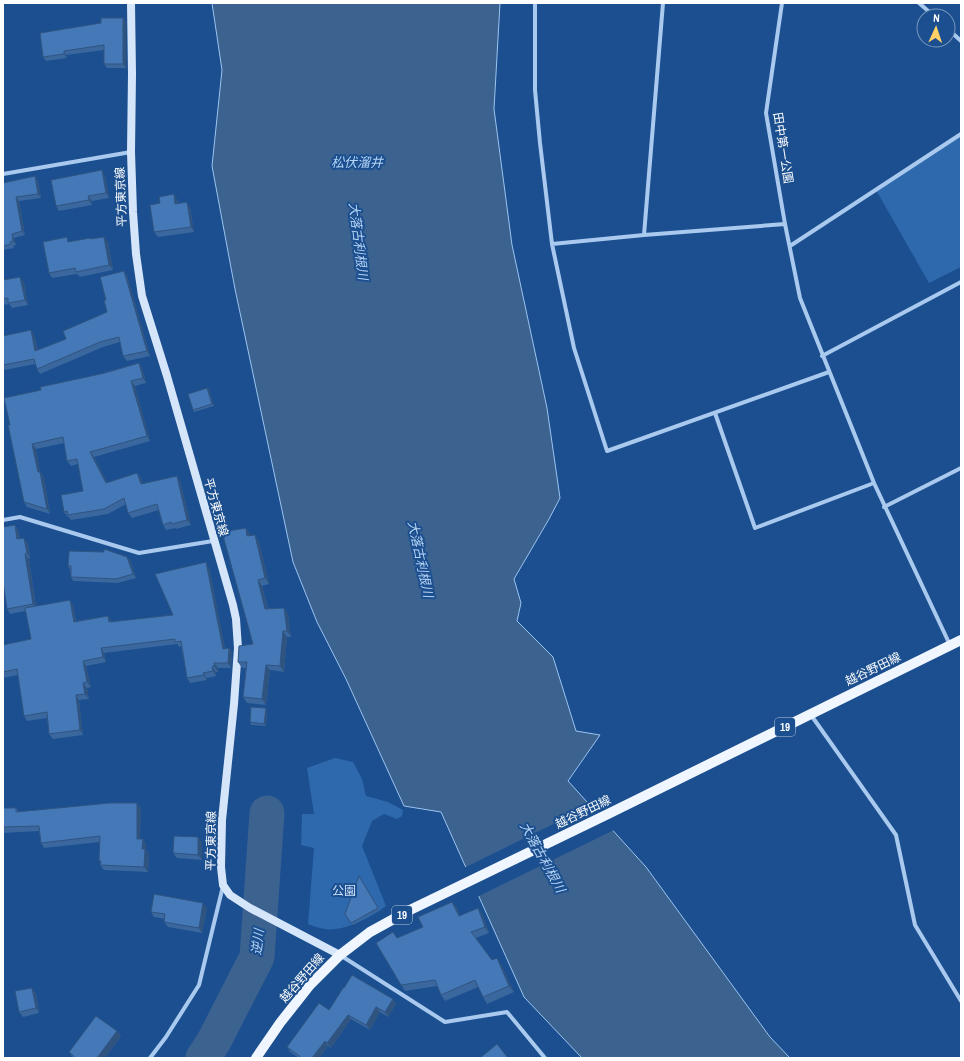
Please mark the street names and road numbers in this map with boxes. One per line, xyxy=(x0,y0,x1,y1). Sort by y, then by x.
street label: 田中第一公園 xyxy=(769,111,797,185)
street label: 平方東京線 xyxy=(112,167,130,227)
street label: 平方東京線 xyxy=(200,476,232,538)
street label: 越谷野田線 xyxy=(843,649,903,689)
road number: 19 xyxy=(775,718,795,736)
street label: 越谷野田線 xyxy=(553,792,613,832)
street label: 平方東京線 xyxy=(202,811,220,871)
road number: 19 xyxy=(392,906,412,924)
street label: 越谷野田線 xyxy=(276,950,328,1006)

